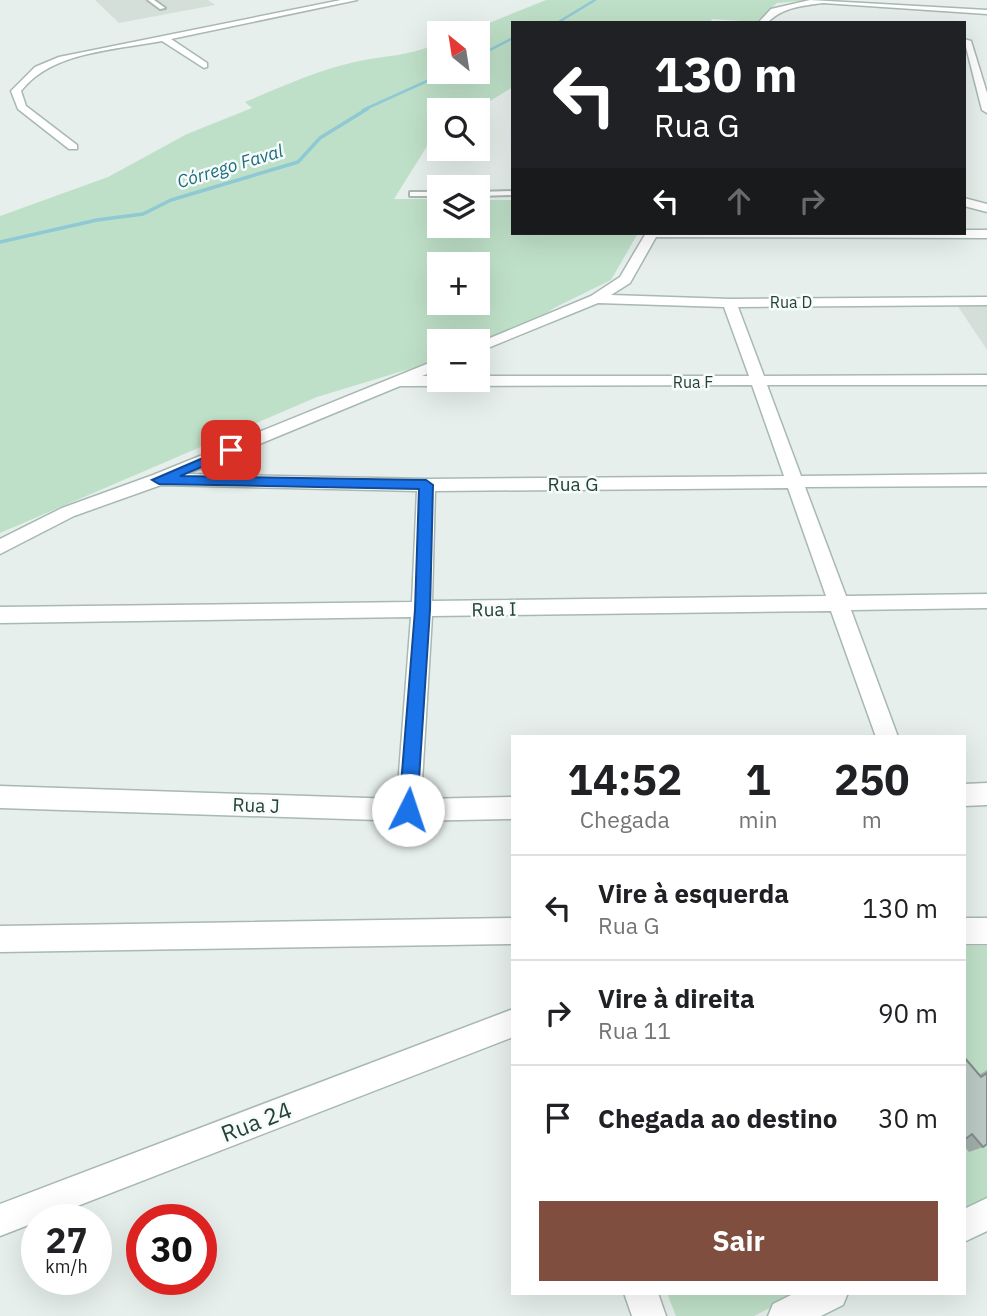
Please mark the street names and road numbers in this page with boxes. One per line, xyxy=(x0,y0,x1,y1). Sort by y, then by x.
street label: Rua D xyxy=(770,292,812,312)
street label: Rua F xyxy=(673,372,713,392)
street label: Rua G xyxy=(548,472,598,496)
street label: Rua I xyxy=(471,597,517,621)
street label: Rua J xyxy=(232,792,280,818)
street label: Rua 24 xyxy=(216,1094,296,1148)

